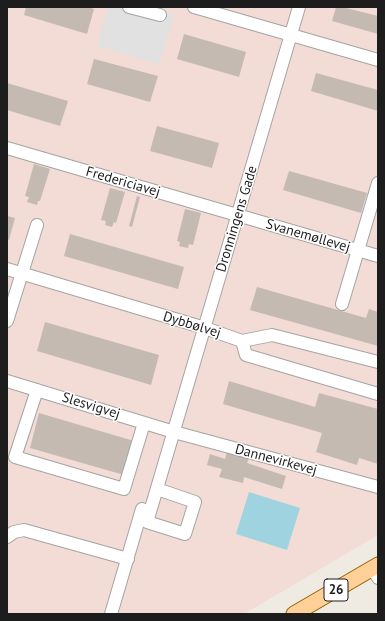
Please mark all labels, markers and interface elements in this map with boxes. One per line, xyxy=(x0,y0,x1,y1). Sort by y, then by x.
street label: Fredericiavej xyxy=(84,163,162,201)
street label: Dronningens Gade xyxy=(213,164,261,274)
street label: Svanemøllevej xyxy=(264,216,352,256)
street label: Dybbølvej xyxy=(161,308,223,342)
street label: Slesvigvej xyxy=(60,389,122,423)
street label: Dannevirkevej xyxy=(233,441,319,479)
road number: 26 xyxy=(324,579,348,601)

